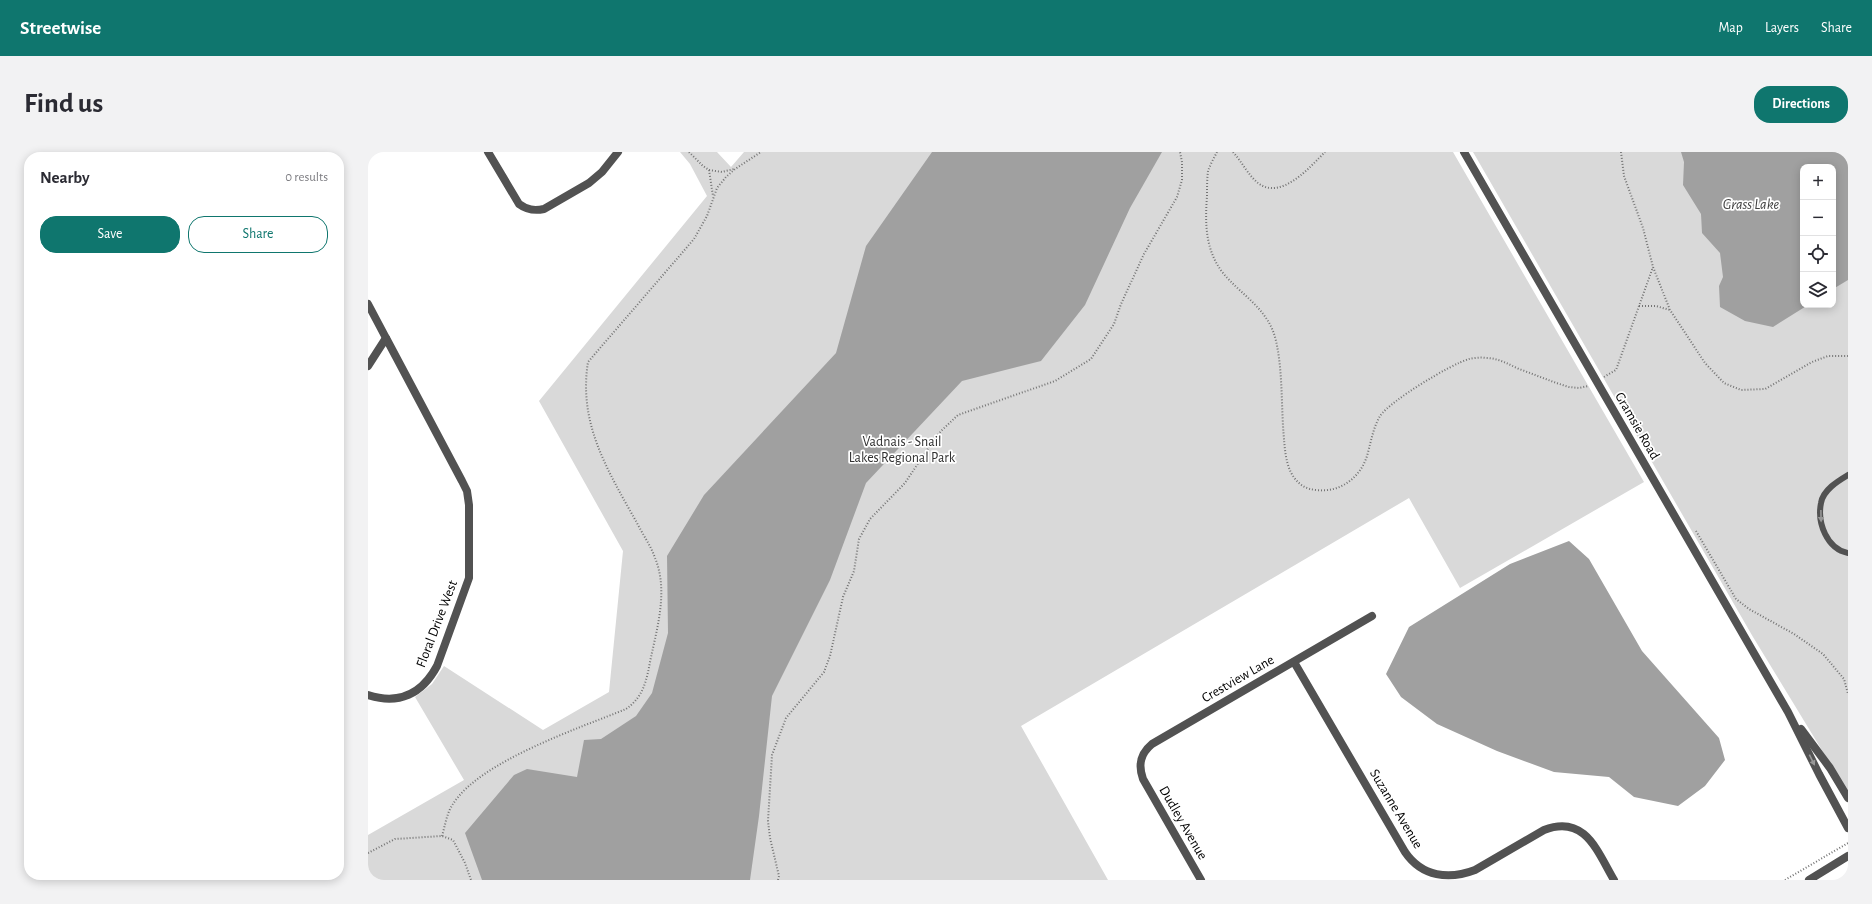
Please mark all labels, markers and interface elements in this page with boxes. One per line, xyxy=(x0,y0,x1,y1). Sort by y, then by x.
text: Streetwise xyxy=(20,19,101,38)
text: Map xyxy=(1718,21,1743,35)
text: Layers xyxy=(1765,21,1799,35)
text: Share xyxy=(1821,21,1852,35)
button: Directions xyxy=(1754,86,1848,123)
text: Find us xyxy=(24,90,103,118)
map controls xyxy=(1800,164,1836,308)
button: + xyxy=(1800,164,1836,200)
text: Nearby xyxy=(40,169,90,186)
text: 0 results xyxy=(285,171,328,184)
water label: Grass Lake xyxy=(1723,197,1780,212)
button: − xyxy=(1800,200,1836,236)
button: Save xyxy=(40,216,180,253)
button: Share xyxy=(188,216,328,253)
button: locate xyxy=(1800,236,1836,272)
button: layers xyxy=(1800,272,1836,308)
street label: Gramsie Road xyxy=(1612,390,1662,462)
park label: Vadnais - Snail Lakes Regional Park xyxy=(849,435,956,465)
one-way arrow xyxy=(1818,510,1824,523)
street label: Floral Drive West xyxy=(414,578,460,670)
street label: Crestview Lane xyxy=(1199,653,1277,705)
one-way arrow xyxy=(1809,754,1815,766)
street label: Suzanne Avenue xyxy=(1367,767,1425,851)
street label: Dudley Avenue xyxy=(1156,784,1210,862)

